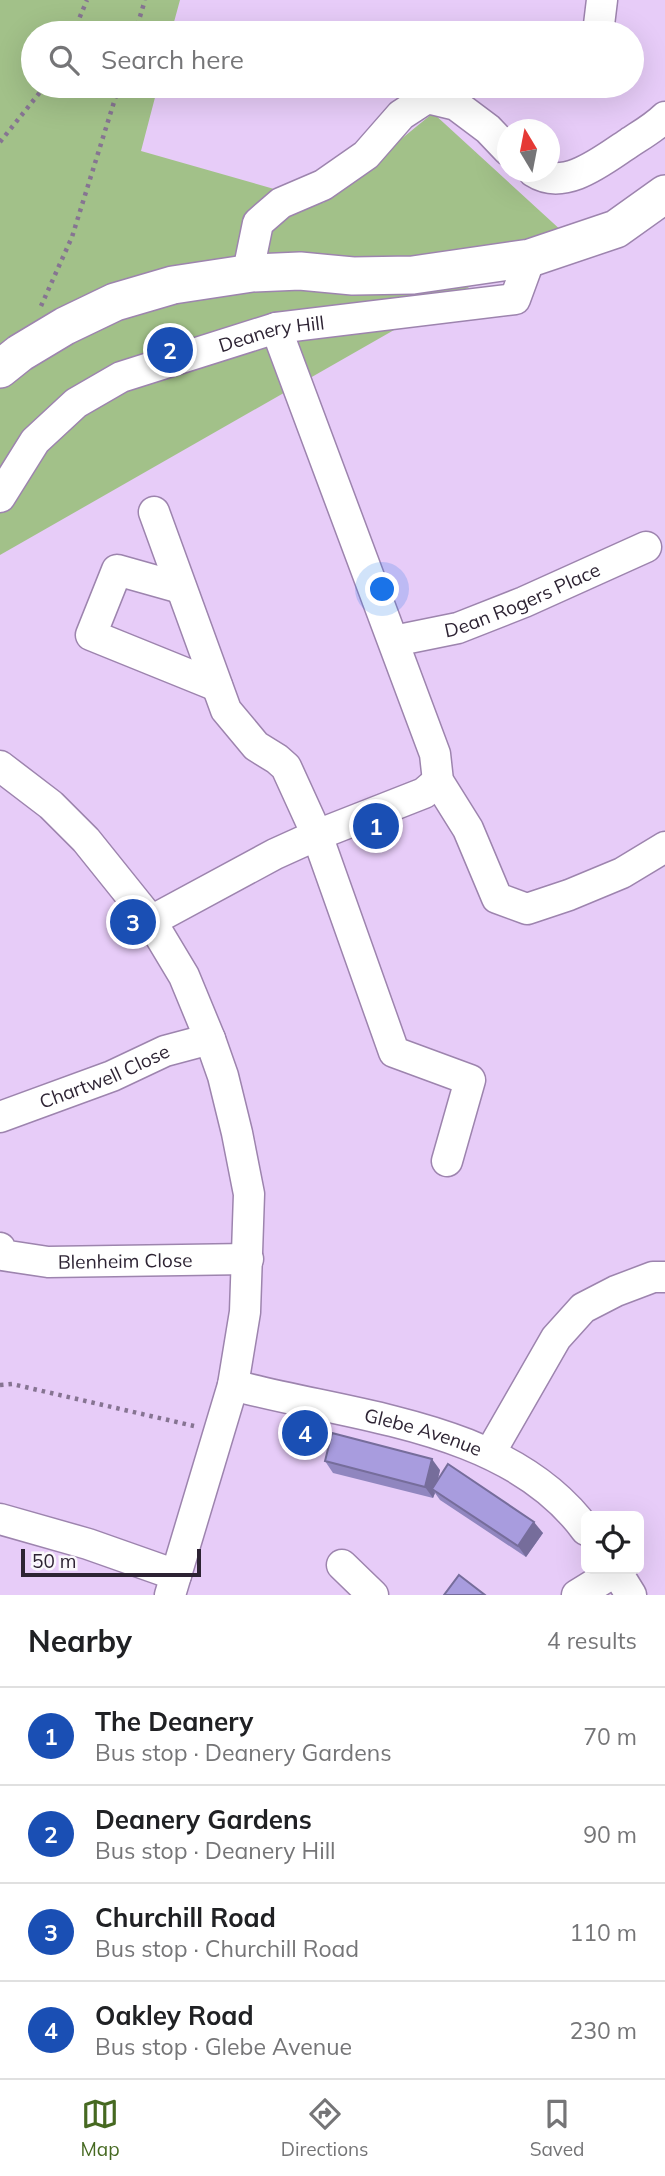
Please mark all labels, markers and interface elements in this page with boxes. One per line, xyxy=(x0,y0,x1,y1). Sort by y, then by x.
search box xyxy=(21,21,644,98)
icon: search xyxy=(45,41,83,79)
text: Search here xyxy=(101,43,244,76)
north arrow xyxy=(497,119,560,182)
street label: Deanery Hill xyxy=(216,310,326,357)
pin: 2 xyxy=(147,324,193,376)
street label: Dean Rogers Place xyxy=(442,557,604,642)
your location xyxy=(365,572,399,606)
pin: 1 xyxy=(353,800,399,852)
pin: 3 xyxy=(110,896,156,948)
street label: Chartwell Close xyxy=(36,1039,173,1114)
street label: Blenheim Close xyxy=(58,1248,193,1274)
street label: Glebe Avenue xyxy=(362,1403,486,1461)
pin: 4 xyxy=(282,1407,328,1459)
map controls xyxy=(581,1511,644,1574)
button: locate xyxy=(581,1511,644,1574)
scale bar xyxy=(21,1546,201,1578)
text: 50 m xyxy=(32,1549,76,1573)
text: Nearby xyxy=(28,1622,132,1660)
text: 4 results xyxy=(547,1626,637,1655)
text: The Deanery xyxy=(95,1705,253,1738)
text: 1 xyxy=(44,1722,58,1751)
text: 70 m xyxy=(583,1722,637,1751)
text: Bus stop · Deanery Gardens xyxy=(95,1738,392,1767)
text: Deanery Gardens xyxy=(95,1803,312,1836)
text: 2 xyxy=(44,1820,58,1849)
text: 90 m xyxy=(583,1820,637,1849)
text: Bus stop · Deanery Hill xyxy=(95,1836,336,1865)
text: Churchill Road xyxy=(95,1901,276,1934)
text: 3 xyxy=(44,1918,58,1947)
text: 110 m xyxy=(569,1918,637,1947)
text: Bus stop · Churchill Road xyxy=(95,1934,359,1963)
text: Oakley Road xyxy=(95,1999,254,2032)
text: 4 xyxy=(44,2016,58,2045)
text: 230 m xyxy=(569,2016,637,2045)
text: Bus stop · Glebe Avenue xyxy=(95,2032,352,2061)
tab: Map xyxy=(81,2095,120,2161)
tab: Directions xyxy=(281,2095,369,2161)
tab: Saved xyxy=(530,2095,584,2161)

